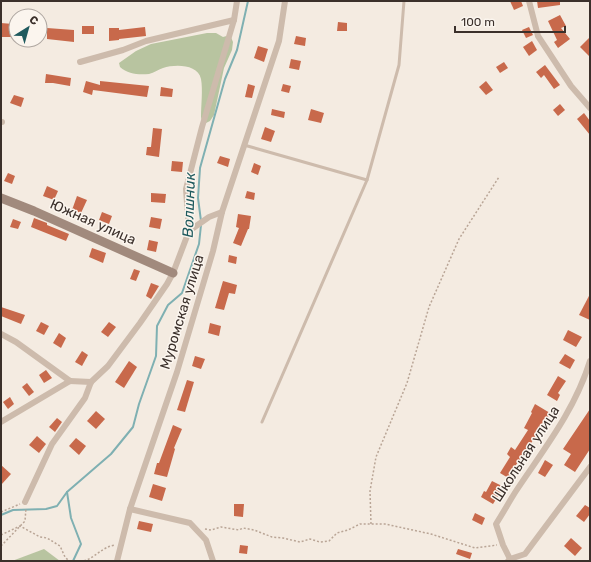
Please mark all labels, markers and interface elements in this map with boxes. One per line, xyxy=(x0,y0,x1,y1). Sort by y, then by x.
north arrow xyxy=(8,8,48,48)
scale bar xyxy=(455,8,565,34)
text: С xyxy=(27,13,41,28)
text: 100 m xyxy=(461,15,495,29)
water label: Волшник xyxy=(179,171,199,238)
street label: Южная улица xyxy=(47,196,139,248)
street label: Муромская улица xyxy=(156,253,208,371)
street label: Школьная улица xyxy=(489,403,563,505)

